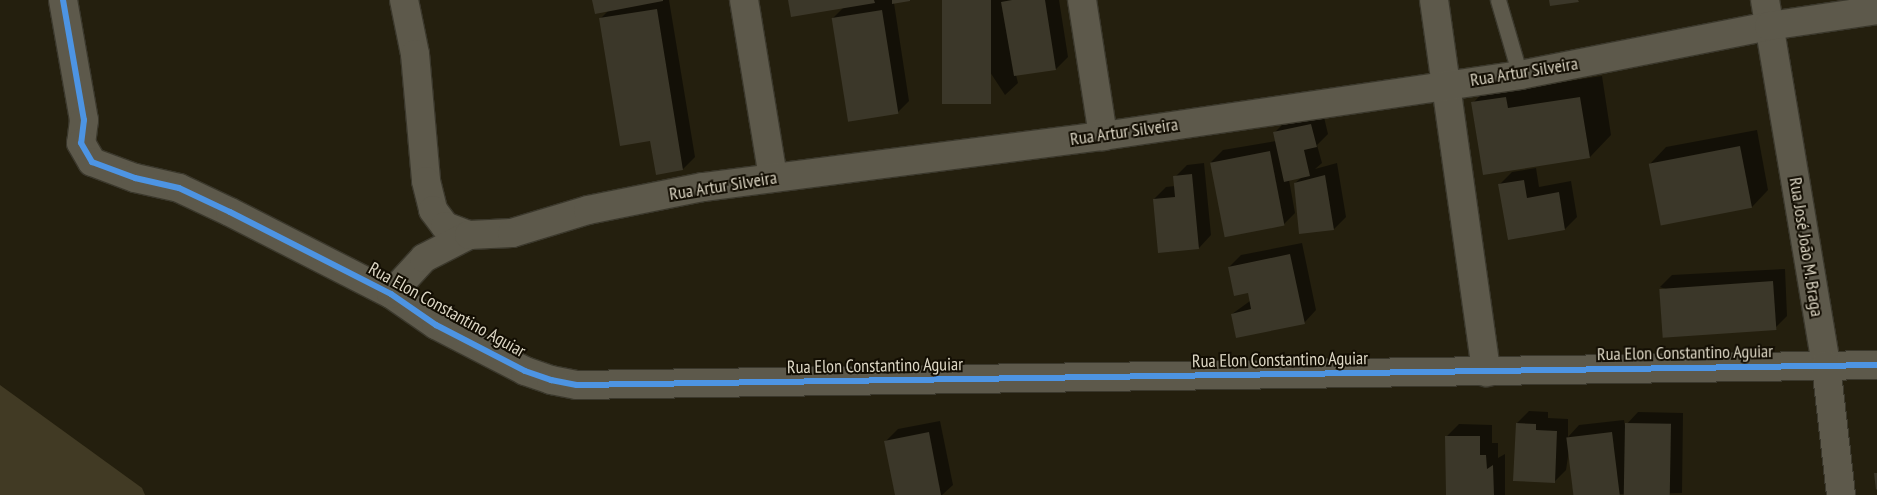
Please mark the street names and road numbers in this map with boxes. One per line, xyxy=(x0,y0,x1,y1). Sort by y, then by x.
street label: Rua Artur Silveira xyxy=(1468,53,1580,91)
street label: Rua Artur Silveira xyxy=(1068,114,1180,150)
street label: Rua Artur Silveira xyxy=(667,167,779,205)
street label: Rua José João M. Braga xyxy=(1784,175,1828,319)
street label: Rua Elon Constantino Aguiar xyxy=(364,258,530,362)
street label: Rua Elon Constantino Aguiar xyxy=(1596,341,1774,365)
street label: Rua Elon Constantino Aguiar xyxy=(1191,348,1369,372)
street label: Rua Elon Constantino Aguiar xyxy=(786,354,964,378)

